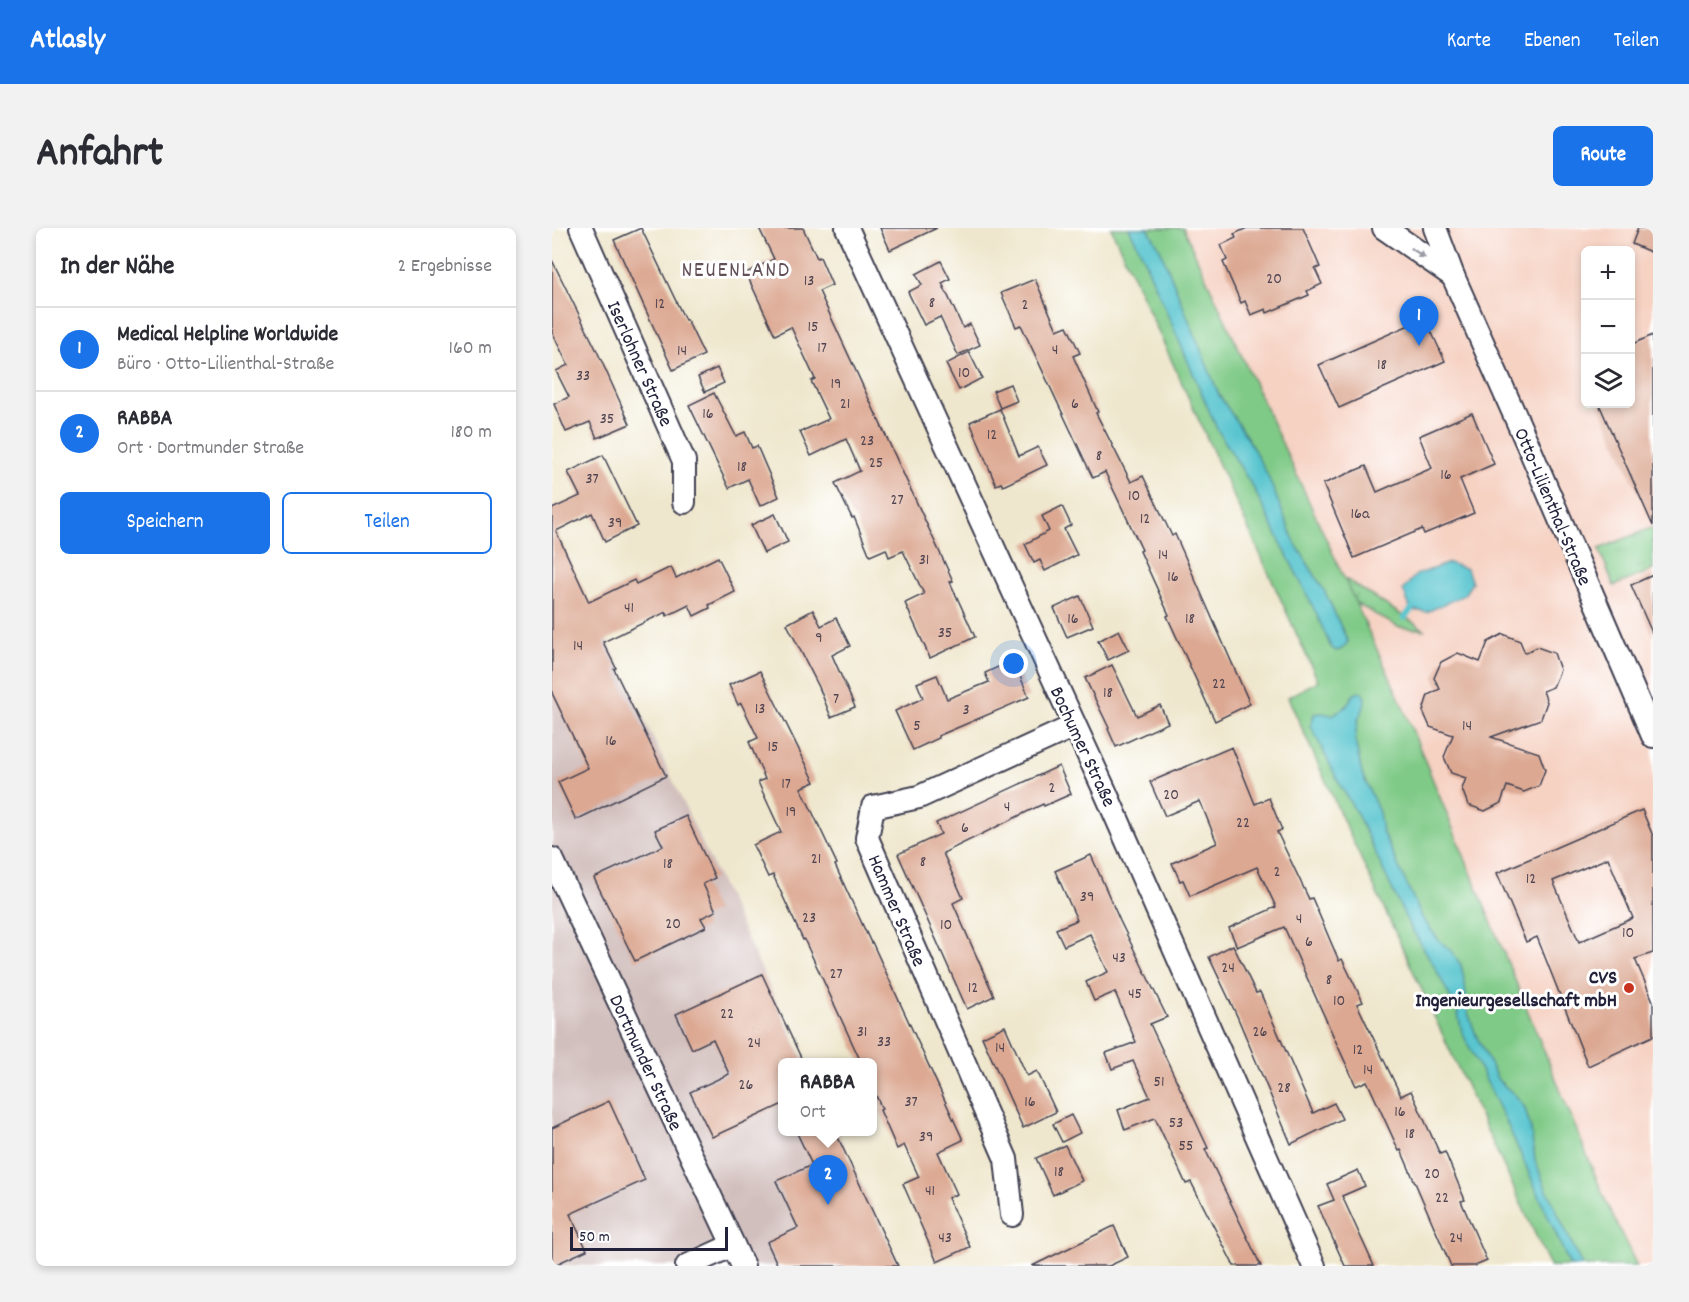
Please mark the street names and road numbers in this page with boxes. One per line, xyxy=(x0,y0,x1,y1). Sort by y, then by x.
street label: Iserlohner Straße xyxy=(598,297,679,432)
street label: Otto-Lilienthal-Straße xyxy=(1505,424,1597,591)
street label: Bochumer Straße xyxy=(1041,682,1122,812)
street label: Hammer Straße xyxy=(859,851,931,972)
street label: Dortmunder Straße xyxy=(601,991,688,1136)

